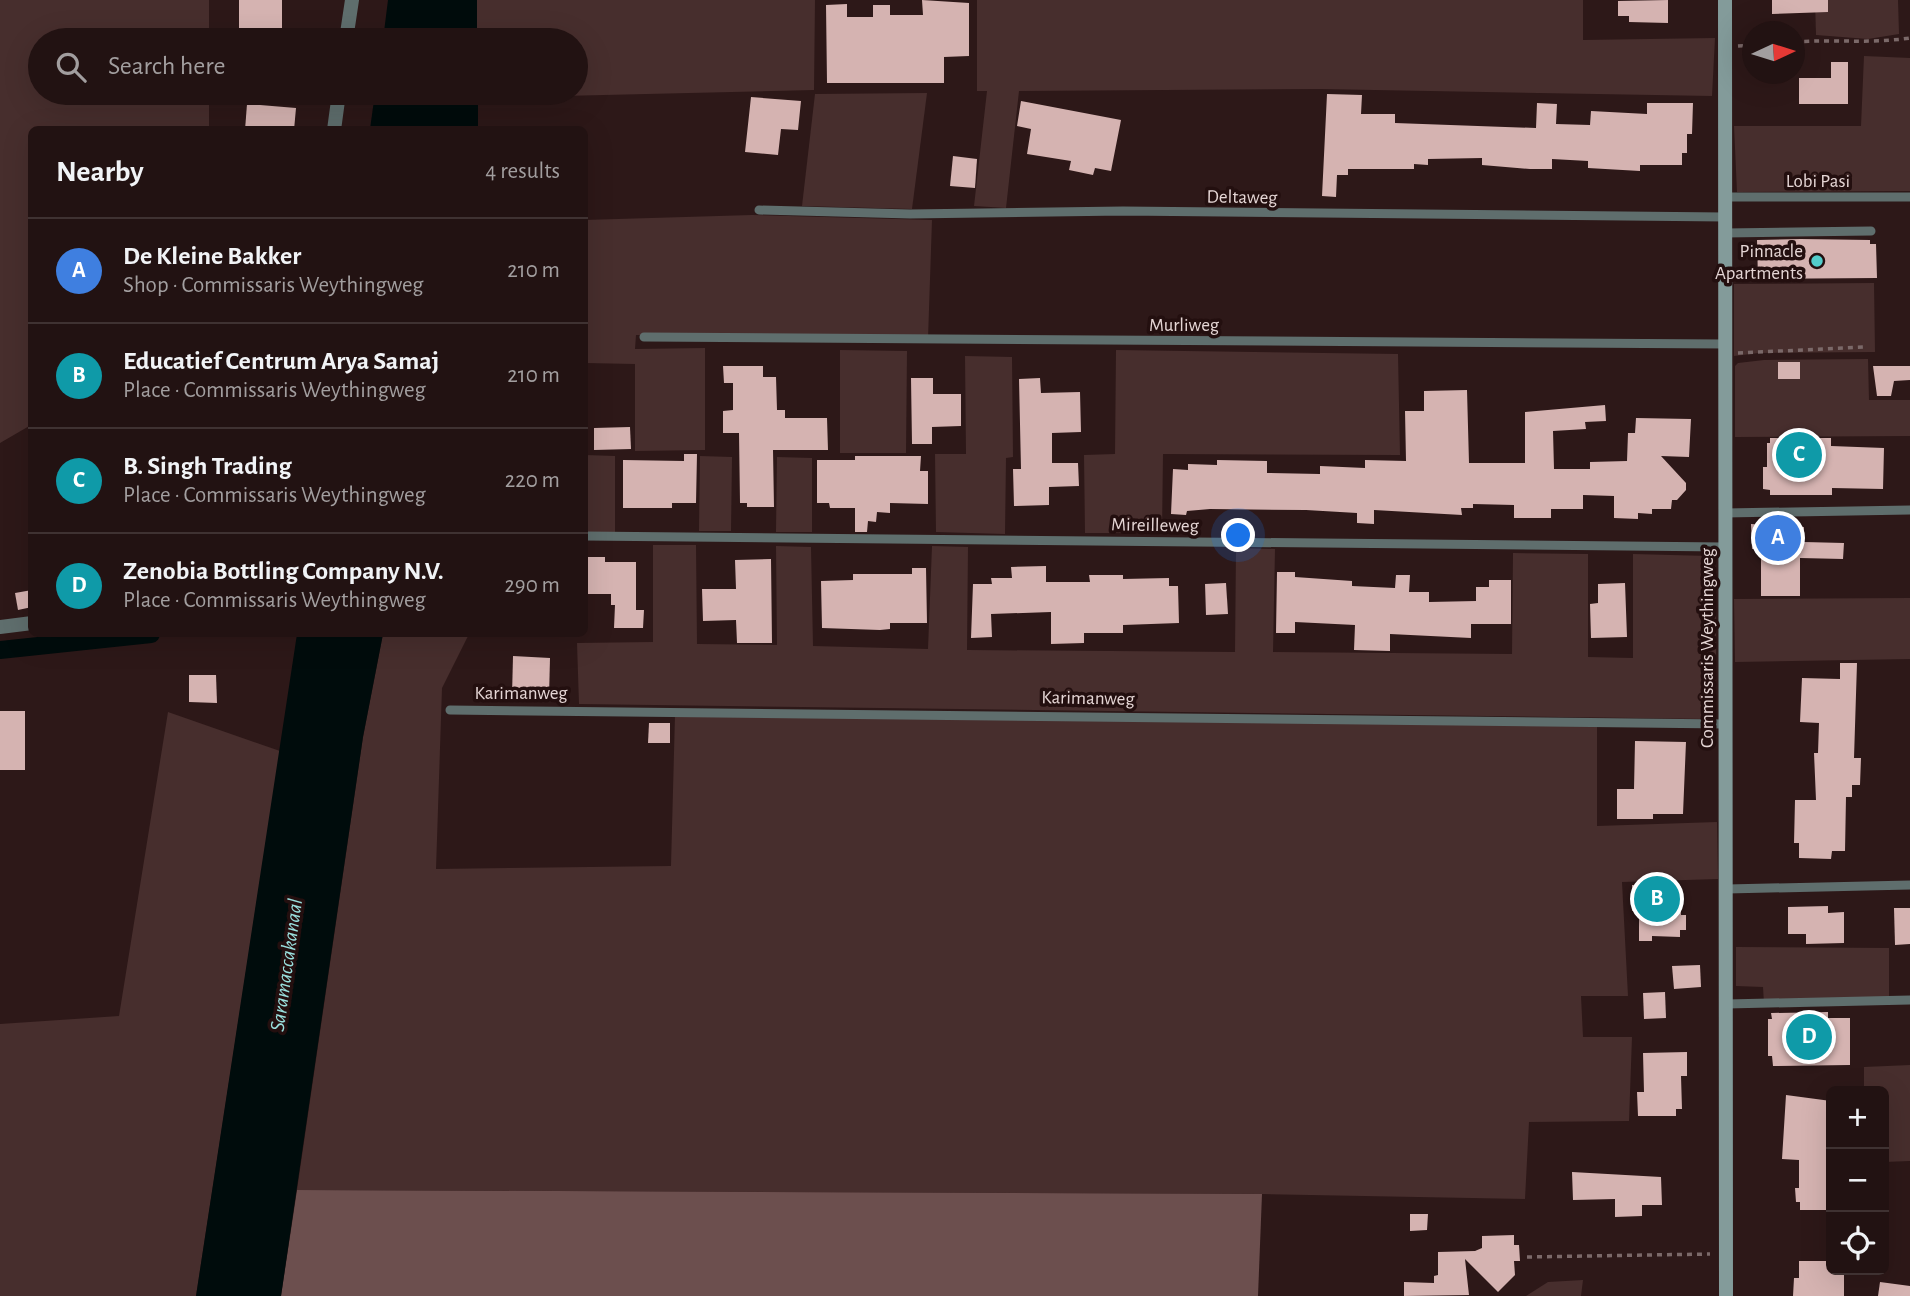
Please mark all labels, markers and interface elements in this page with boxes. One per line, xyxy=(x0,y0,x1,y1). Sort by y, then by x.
north arrow xyxy=(1742,21,1805,84)
search box xyxy=(28,28,588,105)
icon: search xyxy=(52,48,90,86)
text: Search here xyxy=(108,53,226,79)
text: Nearby xyxy=(56,157,144,187)
text: 4 results xyxy=(485,160,560,183)
street label: Lobi Pasi xyxy=(1786,172,1850,191)
street label: Deltaweg xyxy=(1206,187,1278,208)
place label: Pinnacle Apartments xyxy=(1715,242,1803,283)
text: De Kleine Bakker xyxy=(123,243,301,269)
marker: Pinnacle Apartments xyxy=(1809,253,1825,269)
text: A xyxy=(72,259,86,282)
text: 210 m xyxy=(507,259,560,282)
text: Shop · Commissaris Weythingweg xyxy=(123,274,424,297)
street label: Murliweg xyxy=(1149,316,1220,335)
text: Educatief Centrum Arya Samaj xyxy=(123,348,439,374)
text: B xyxy=(72,364,86,387)
text: 210 m xyxy=(507,364,560,387)
text: Place · Commissaris Weythingweg xyxy=(123,379,426,402)
pin: C xyxy=(1776,429,1822,481)
text: B. Singh Trading xyxy=(123,453,292,479)
text: C xyxy=(73,469,85,492)
text: 220 m xyxy=(505,469,560,492)
text: Place · Commissaris Weythingweg xyxy=(123,484,426,507)
pin: A xyxy=(1755,512,1801,564)
street label: Mireilleweg xyxy=(1111,515,1200,536)
your location xyxy=(1221,518,1255,552)
street label: Commissaris Weythingweg xyxy=(1698,547,1717,748)
text: Zenobia Bottling Company N.V. xyxy=(123,558,444,584)
text: D xyxy=(71,574,87,597)
text: 290 m xyxy=(504,574,560,597)
text: Place · Commissaris Weythingweg xyxy=(123,589,426,612)
street label: Karimanweg xyxy=(474,684,568,703)
street label: Karimanweg xyxy=(1041,688,1135,709)
pin: B xyxy=(1634,873,1680,925)
water label: Saramaccakanaal xyxy=(267,897,306,1033)
pin: D xyxy=(1786,1011,1832,1063)
map controls xyxy=(1826,1086,1889,1275)
button: + xyxy=(1826,1086,1889,1149)
button: − xyxy=(1826,1149,1889,1212)
button: locate xyxy=(1826,1212,1889,1275)

